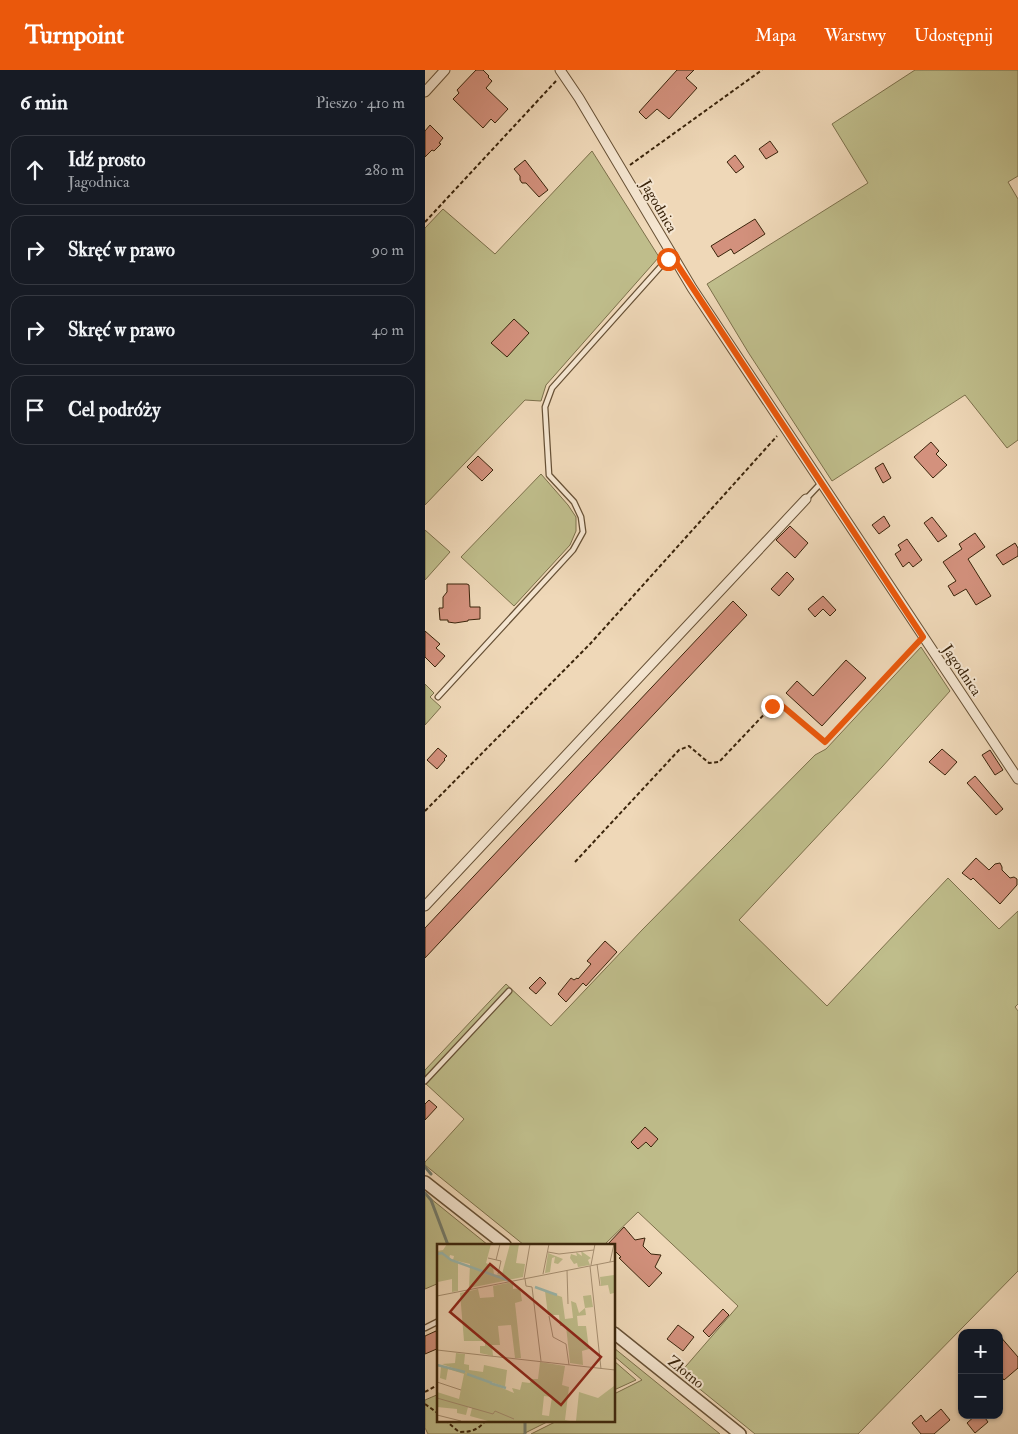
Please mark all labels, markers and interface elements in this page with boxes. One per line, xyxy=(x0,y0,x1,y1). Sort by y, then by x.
text: Turnpoint xyxy=(25,20,124,51)
text: Mapa xyxy=(755,24,796,47)
text: Warstwy xyxy=(824,24,886,47)
text: Udostępnij xyxy=(914,24,993,47)
text: 6 min xyxy=(20,89,68,116)
text: Pieszo · 410 m xyxy=(316,93,405,113)
text: Idź prosto xyxy=(68,148,145,172)
icon: ahead xyxy=(21,156,49,184)
text: 280 m xyxy=(364,160,404,180)
text: Jagodnica xyxy=(68,172,130,192)
street label: Jagodnica xyxy=(635,176,682,237)
icon: right xyxy=(21,236,49,264)
text: Skręć w prawo xyxy=(68,238,175,262)
text: 90 m xyxy=(372,240,404,260)
route start xyxy=(657,248,680,271)
icon: right xyxy=(21,316,49,344)
text: Skręć w prawo xyxy=(68,318,175,342)
text: 40 m xyxy=(371,320,404,340)
icon: arrive xyxy=(21,396,49,424)
text: Cel podróży xyxy=(68,398,161,422)
street label: Jagodnica xyxy=(936,640,986,701)
route end xyxy=(761,695,784,718)
inset map xyxy=(437,1244,615,1422)
map controls xyxy=(958,1329,1003,1419)
button: + xyxy=(958,1329,1003,1374)
street label: Złotno xyxy=(663,1352,708,1393)
button: − xyxy=(958,1374,1003,1419)

